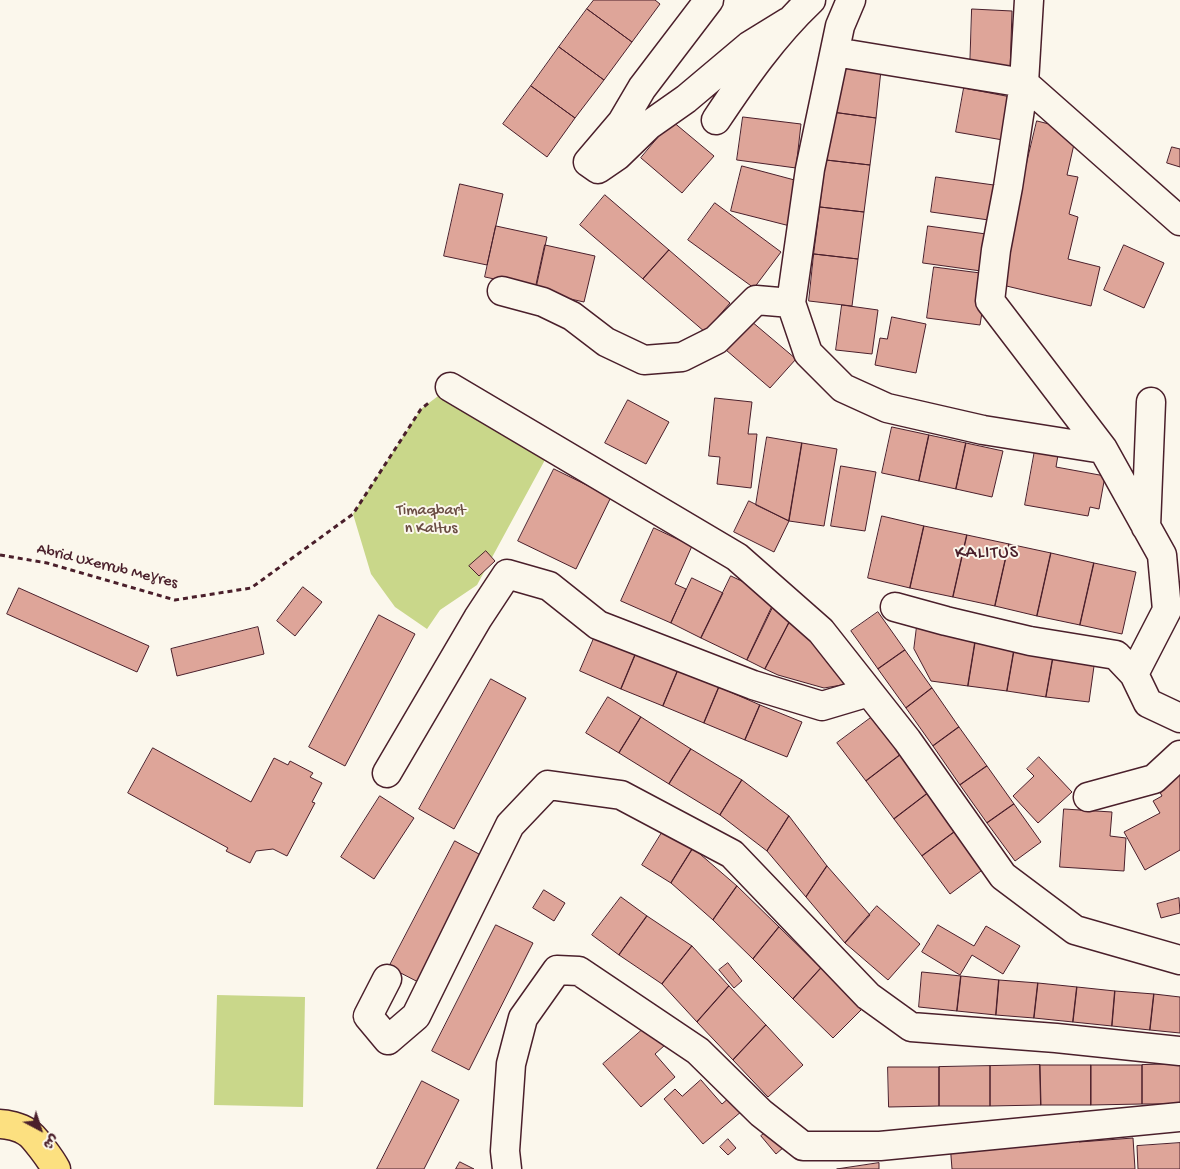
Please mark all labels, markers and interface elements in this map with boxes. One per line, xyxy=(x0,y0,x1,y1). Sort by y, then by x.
park label: Timaqbart n Kaltus xyxy=(397,502,465,540)
street label: Abrid Uxerrub Meɣres xyxy=(35,540,179,594)
district label: KALITUS xyxy=(954,543,1020,565)
north arrow xyxy=(15,1104,65,1154)
text: ش xyxy=(39,1129,61,1152)

